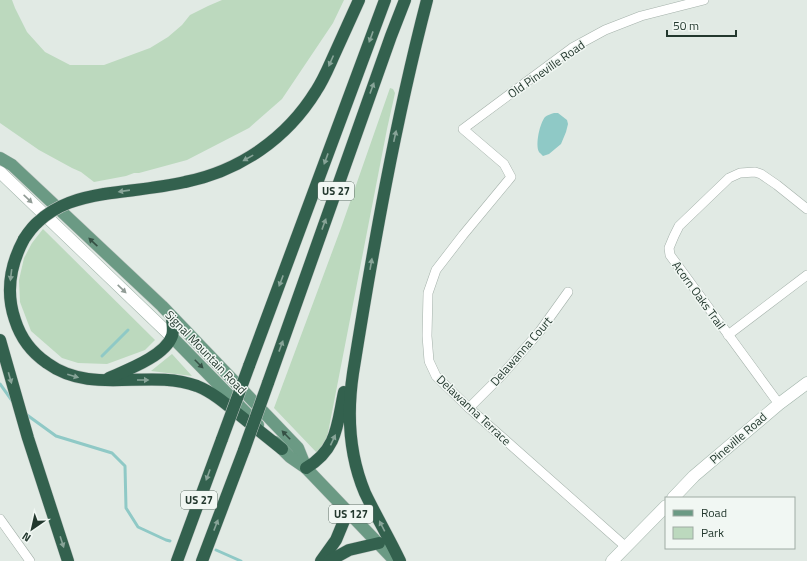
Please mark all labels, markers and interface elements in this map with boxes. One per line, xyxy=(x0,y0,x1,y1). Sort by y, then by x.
scale bar xyxy=(667,12,736,38)
text: 50 m xyxy=(673,16,699,35)
one-way arrow xyxy=(368,31,374,43)
street label: Old Pineville Road xyxy=(503,35,589,103)
one-way arrow xyxy=(328,56,334,67)
one-way arrow xyxy=(370,82,376,94)
one-way arrow xyxy=(392,130,398,143)
one-way arrow xyxy=(323,153,329,165)
one-way arrow xyxy=(242,154,254,161)
road number: US 27 xyxy=(318,182,354,200)
one-way arrow xyxy=(117,188,130,194)
one-way arrow xyxy=(23,194,33,204)
one-way arrow xyxy=(322,217,328,229)
one-way arrow xyxy=(88,237,98,247)
street label: Acorn Oaks Trail xyxy=(668,257,730,333)
one-way arrow xyxy=(368,258,374,270)
one-way arrow xyxy=(7,269,14,281)
one-way arrow xyxy=(278,275,284,287)
one-way arrow xyxy=(117,284,127,294)
street label: Signal Mountain Road xyxy=(161,306,251,398)
street label: Delawanna Court xyxy=(485,311,557,390)
one-way arrow xyxy=(278,340,284,352)
one-way arrow xyxy=(194,359,204,369)
street label: Delawanna Terrace xyxy=(432,370,516,450)
one-way arrow xyxy=(7,372,13,384)
one-way arrow xyxy=(67,373,79,379)
one-way arrow xyxy=(137,377,150,383)
street label: Pineville Road xyxy=(705,408,771,468)
one-way arrow xyxy=(281,430,290,441)
one-way arrow xyxy=(329,434,336,446)
one-way arrow xyxy=(205,470,211,482)
road number: US 27 xyxy=(181,491,217,509)
legend xyxy=(665,497,795,549)
text: Road xyxy=(701,503,727,522)
road number: US 127 xyxy=(329,505,373,523)
north arrow xyxy=(12,509,52,549)
one-way arrow xyxy=(213,518,219,530)
one-way arrow xyxy=(379,520,386,532)
text: Park xyxy=(701,523,724,542)
text: N xyxy=(19,529,34,546)
one-way arrow xyxy=(59,536,65,548)

